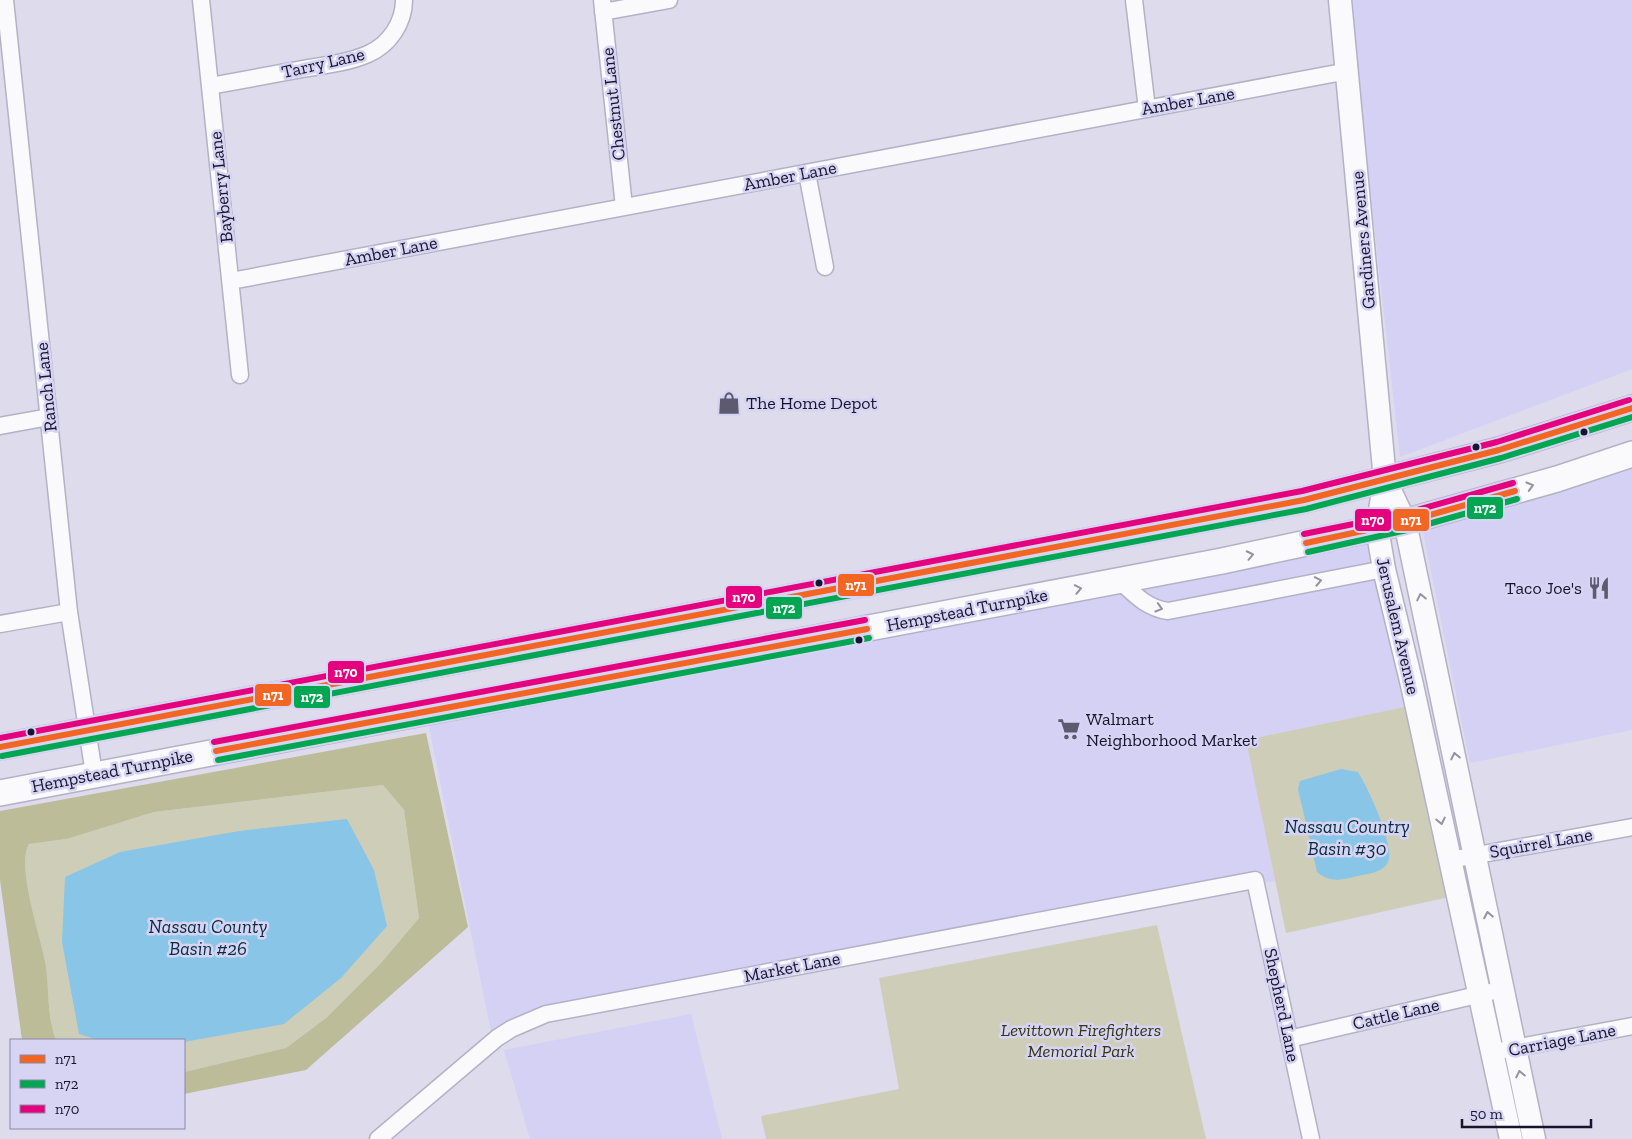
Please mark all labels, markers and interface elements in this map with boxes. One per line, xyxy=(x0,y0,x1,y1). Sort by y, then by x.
street label: Tarry Lane xyxy=(279,43,367,83)
street label: Chestnut Lane xyxy=(596,47,630,161)
street label: Amber Lane xyxy=(1140,82,1236,120)
street label: Bayberry Lane xyxy=(204,130,238,244)
street label: Amber Lane xyxy=(742,156,838,196)
street label: Gardiners Avenue xyxy=(1346,170,1380,310)
street label: Amber Lane xyxy=(343,231,439,271)
street label: Ranch Lane xyxy=(30,341,62,433)
shop icon: The Home Depot xyxy=(716,390,742,416)
place label: The Home Depot xyxy=(746,392,878,414)
unlabelled marker xyxy=(1579,427,1589,437)
unlabelled marker xyxy=(1471,442,1481,452)
one-way arrow xyxy=(1526,482,1534,492)
line badge: n72 xyxy=(1466,496,1504,520)
text: n72 xyxy=(1474,500,1497,517)
line badge: n70 xyxy=(1354,508,1392,532)
line badge: n71 xyxy=(1392,508,1430,532)
text: n70 xyxy=(1361,512,1385,529)
text: n71 xyxy=(1401,512,1422,529)
one-way arrow xyxy=(1246,550,1255,561)
street label: Jerusalem Avenue xyxy=(1372,555,1424,697)
line badge: n71 xyxy=(837,573,875,597)
restaurant icon: Taco Joe's xyxy=(1586,575,1612,601)
text: n71 xyxy=(846,577,867,594)
one-way arrow xyxy=(1314,577,1322,587)
place label: Taco Joe's xyxy=(1505,577,1582,599)
unlabelled marker xyxy=(814,578,824,588)
street label: Hempstead Turnpike xyxy=(884,584,1050,636)
one-way arrow xyxy=(1074,584,1083,594)
line badge: n70 xyxy=(725,585,763,609)
text: n70 xyxy=(732,589,756,606)
one-way arrow xyxy=(1416,592,1427,601)
line badge: n72 xyxy=(765,596,803,620)
text: n72 xyxy=(773,600,796,617)
one-way arrow xyxy=(1154,603,1163,613)
unlabelled marker xyxy=(854,635,864,645)
line badge: n70 xyxy=(327,660,365,684)
text: n70 xyxy=(334,664,358,681)
line badge: n71 xyxy=(254,683,292,707)
line badge: n72 xyxy=(293,685,331,709)
text: n71 xyxy=(263,687,284,704)
text: n72 xyxy=(301,689,324,706)
place label: Walmart Neighborhood Market xyxy=(1086,708,1258,751)
supermarket icon: Walmart Neighborhood Market xyxy=(1056,716,1082,742)
unlabelled marker xyxy=(26,727,36,737)
street label: Hempstead Turnpike xyxy=(29,745,195,797)
one-way arrow xyxy=(1450,751,1461,760)
water label: Nassau Country Basin #30 xyxy=(1284,815,1410,860)
one-way arrow xyxy=(1435,816,1446,825)
street label: Squirrel Lane xyxy=(1488,823,1594,863)
one-way arrow xyxy=(1483,911,1493,919)
water label: Nassau County Basin #26 xyxy=(149,915,267,960)
street label: Shepherd Lane xyxy=(1259,946,1305,1064)
street label: Market Lane xyxy=(742,947,842,987)
street label: Cattle Lane xyxy=(1351,993,1441,1035)
park label: Levittown Firefighters Memorial Park xyxy=(1001,1019,1161,1062)
street label: Carriage Lane xyxy=(1506,1019,1618,1061)
legend xyxy=(10,1039,185,1129)
text: n71 xyxy=(55,1050,77,1068)
one-way arrow xyxy=(1515,1070,1526,1079)
text: n72 xyxy=(55,1075,79,1093)
scale bar xyxy=(1462,1096,1591,1128)
text: n70 xyxy=(55,1100,79,1118)
text: 50 m xyxy=(1470,1105,1503,1123)

